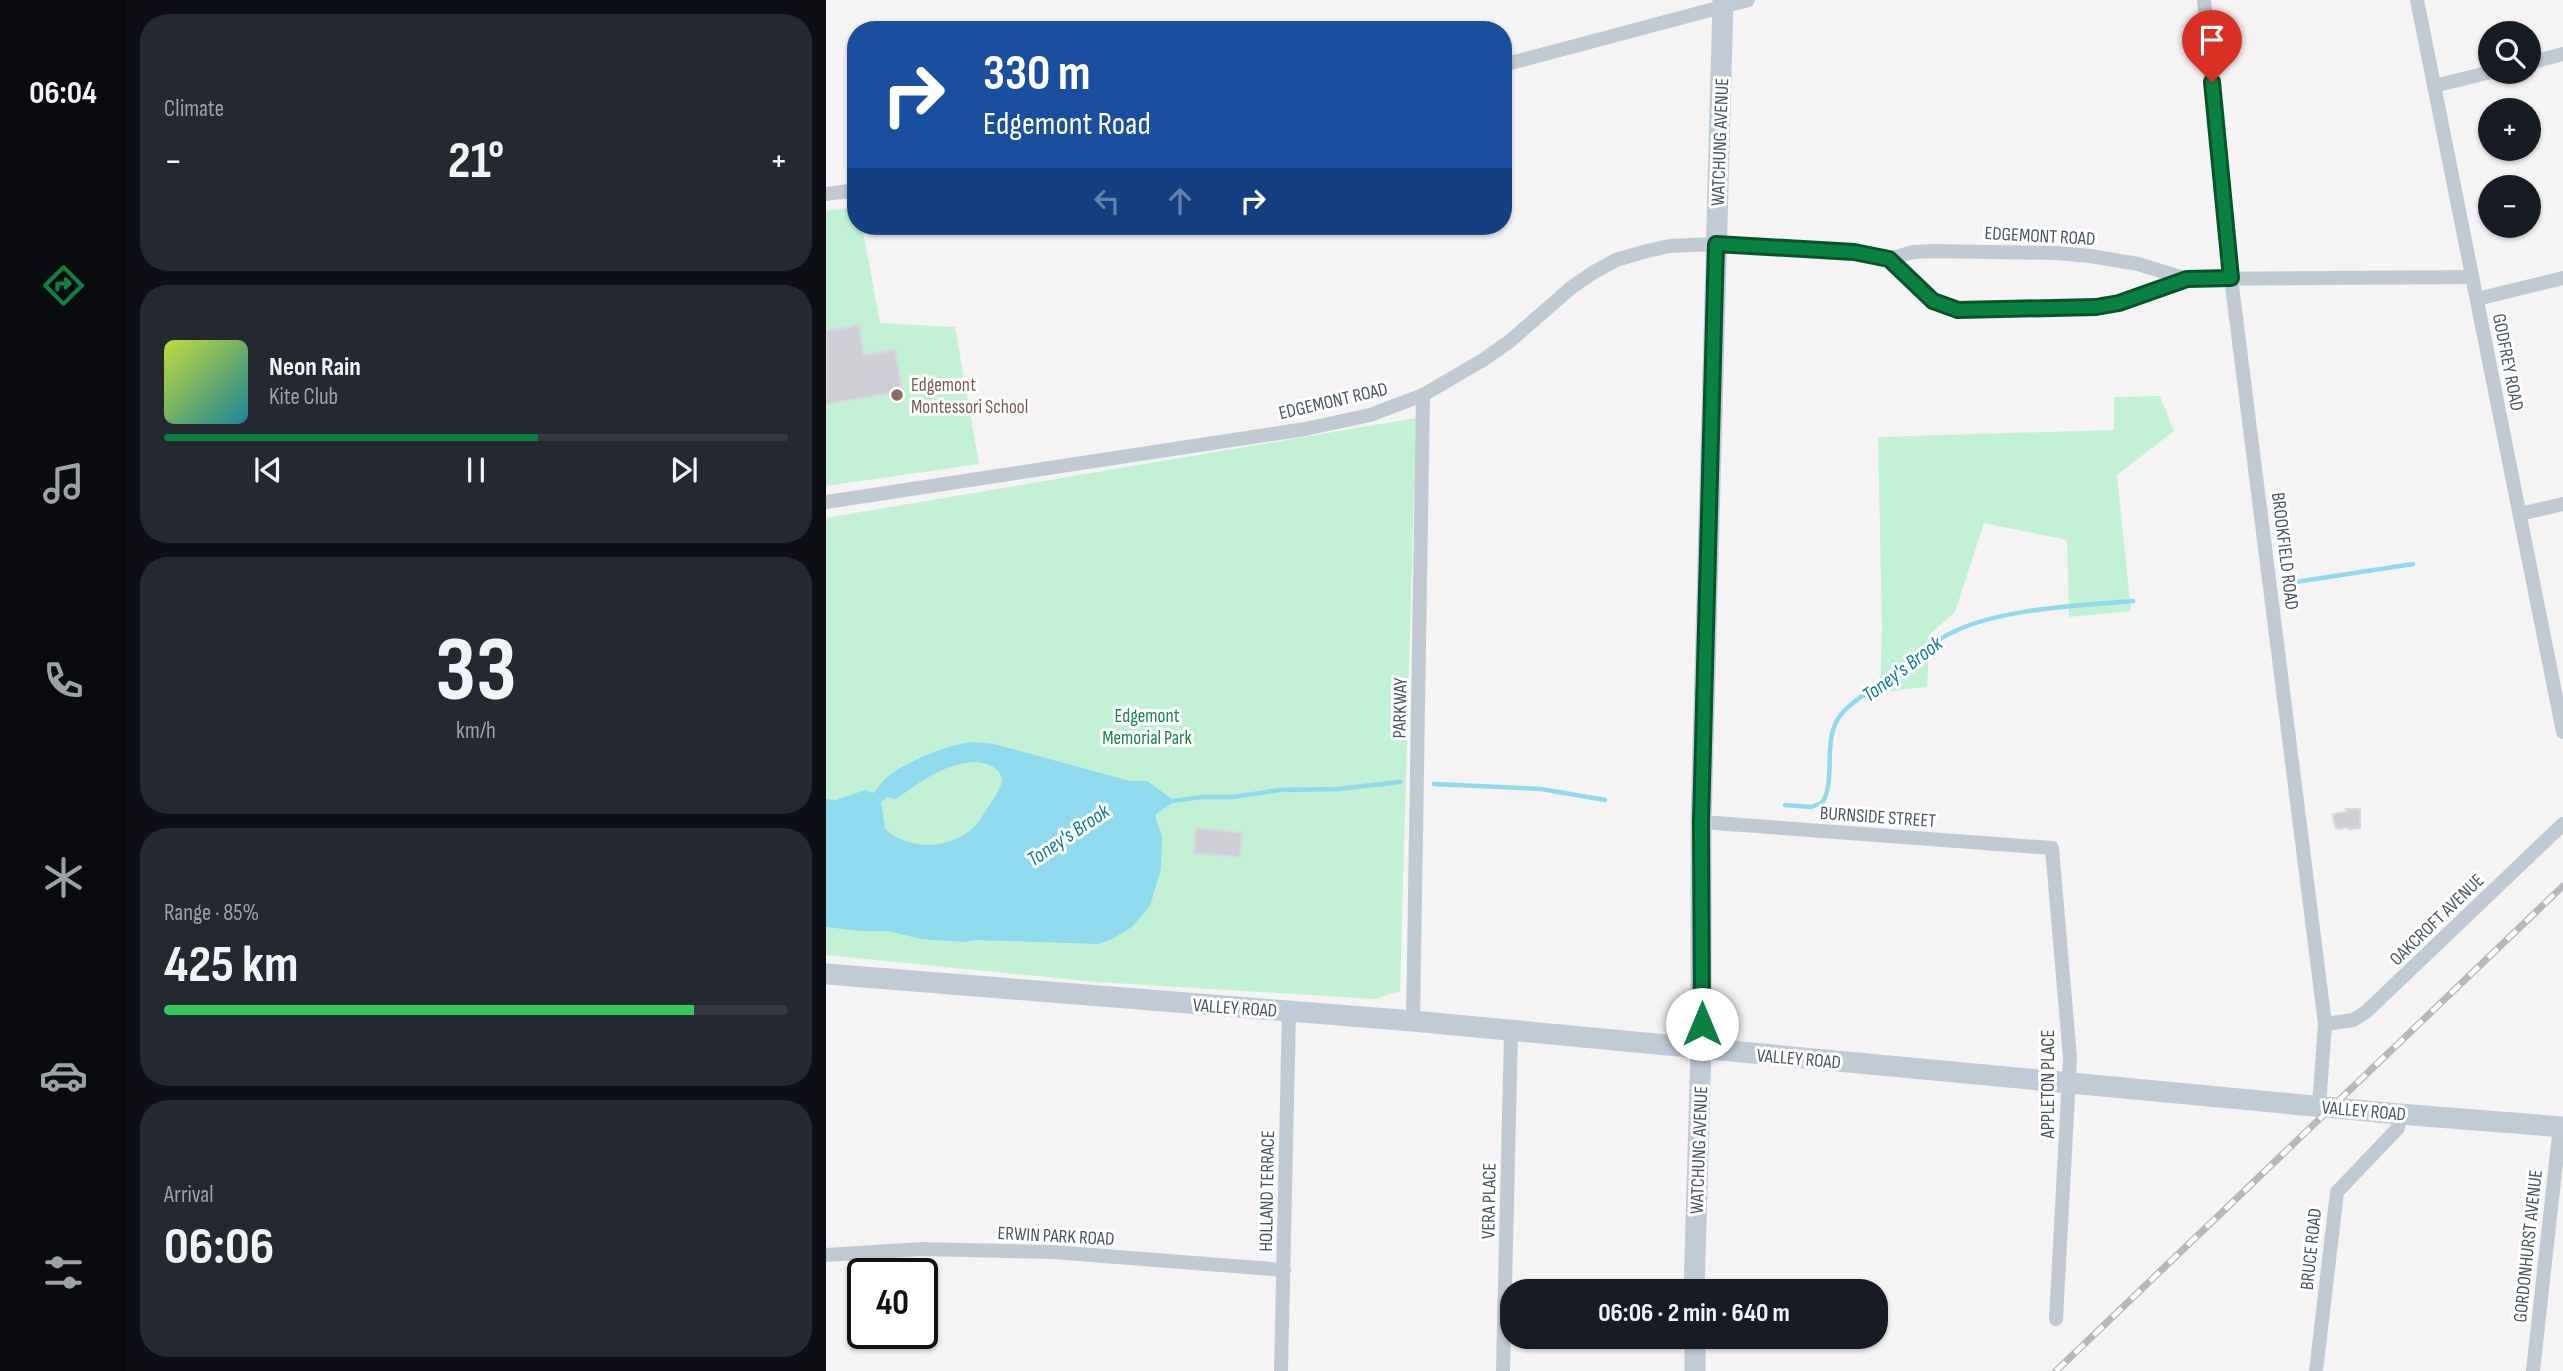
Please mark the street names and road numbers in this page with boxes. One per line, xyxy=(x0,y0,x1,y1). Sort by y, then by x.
street label: WATCHUNG AVENUE xyxy=(1707,78,1734,206)
street label: EDGEMONT ROAD xyxy=(1984,222,2096,251)
street label: GODFREY ROAD xyxy=(2487,312,2528,413)
street label: EDGEMONT ROAD xyxy=(1277,378,1390,425)
street label: BROOKFIELD ROAD xyxy=(2266,491,2303,611)
street label: PARKWAY xyxy=(1388,677,1413,738)
street label: BURNSIDE STREET xyxy=(1819,802,1937,833)
street label: OAKCROFT AVENUE xyxy=(2385,869,2489,971)
street label: VALLEY ROAD xyxy=(1192,994,1278,1023)
street label: APPLETON PLACE xyxy=(2037,1030,2060,1139)
street label: VALLEY ROAD xyxy=(1756,1044,1842,1075)
street label: WATCHUNG AVENUE xyxy=(1686,1086,1713,1214)
street label: VALLEY ROAD xyxy=(2321,1096,2407,1127)
street label: HOLLAND TERRACE xyxy=(1255,1130,1280,1252)
street label: VERA PLACE xyxy=(1477,1163,1502,1239)
street label: GORDONHURST AVENUE xyxy=(2509,1169,2548,1324)
street label: BRUCE ROAD xyxy=(2296,1207,2327,1291)
street label: ERWIN PARK ROAD xyxy=(997,1222,1115,1251)

